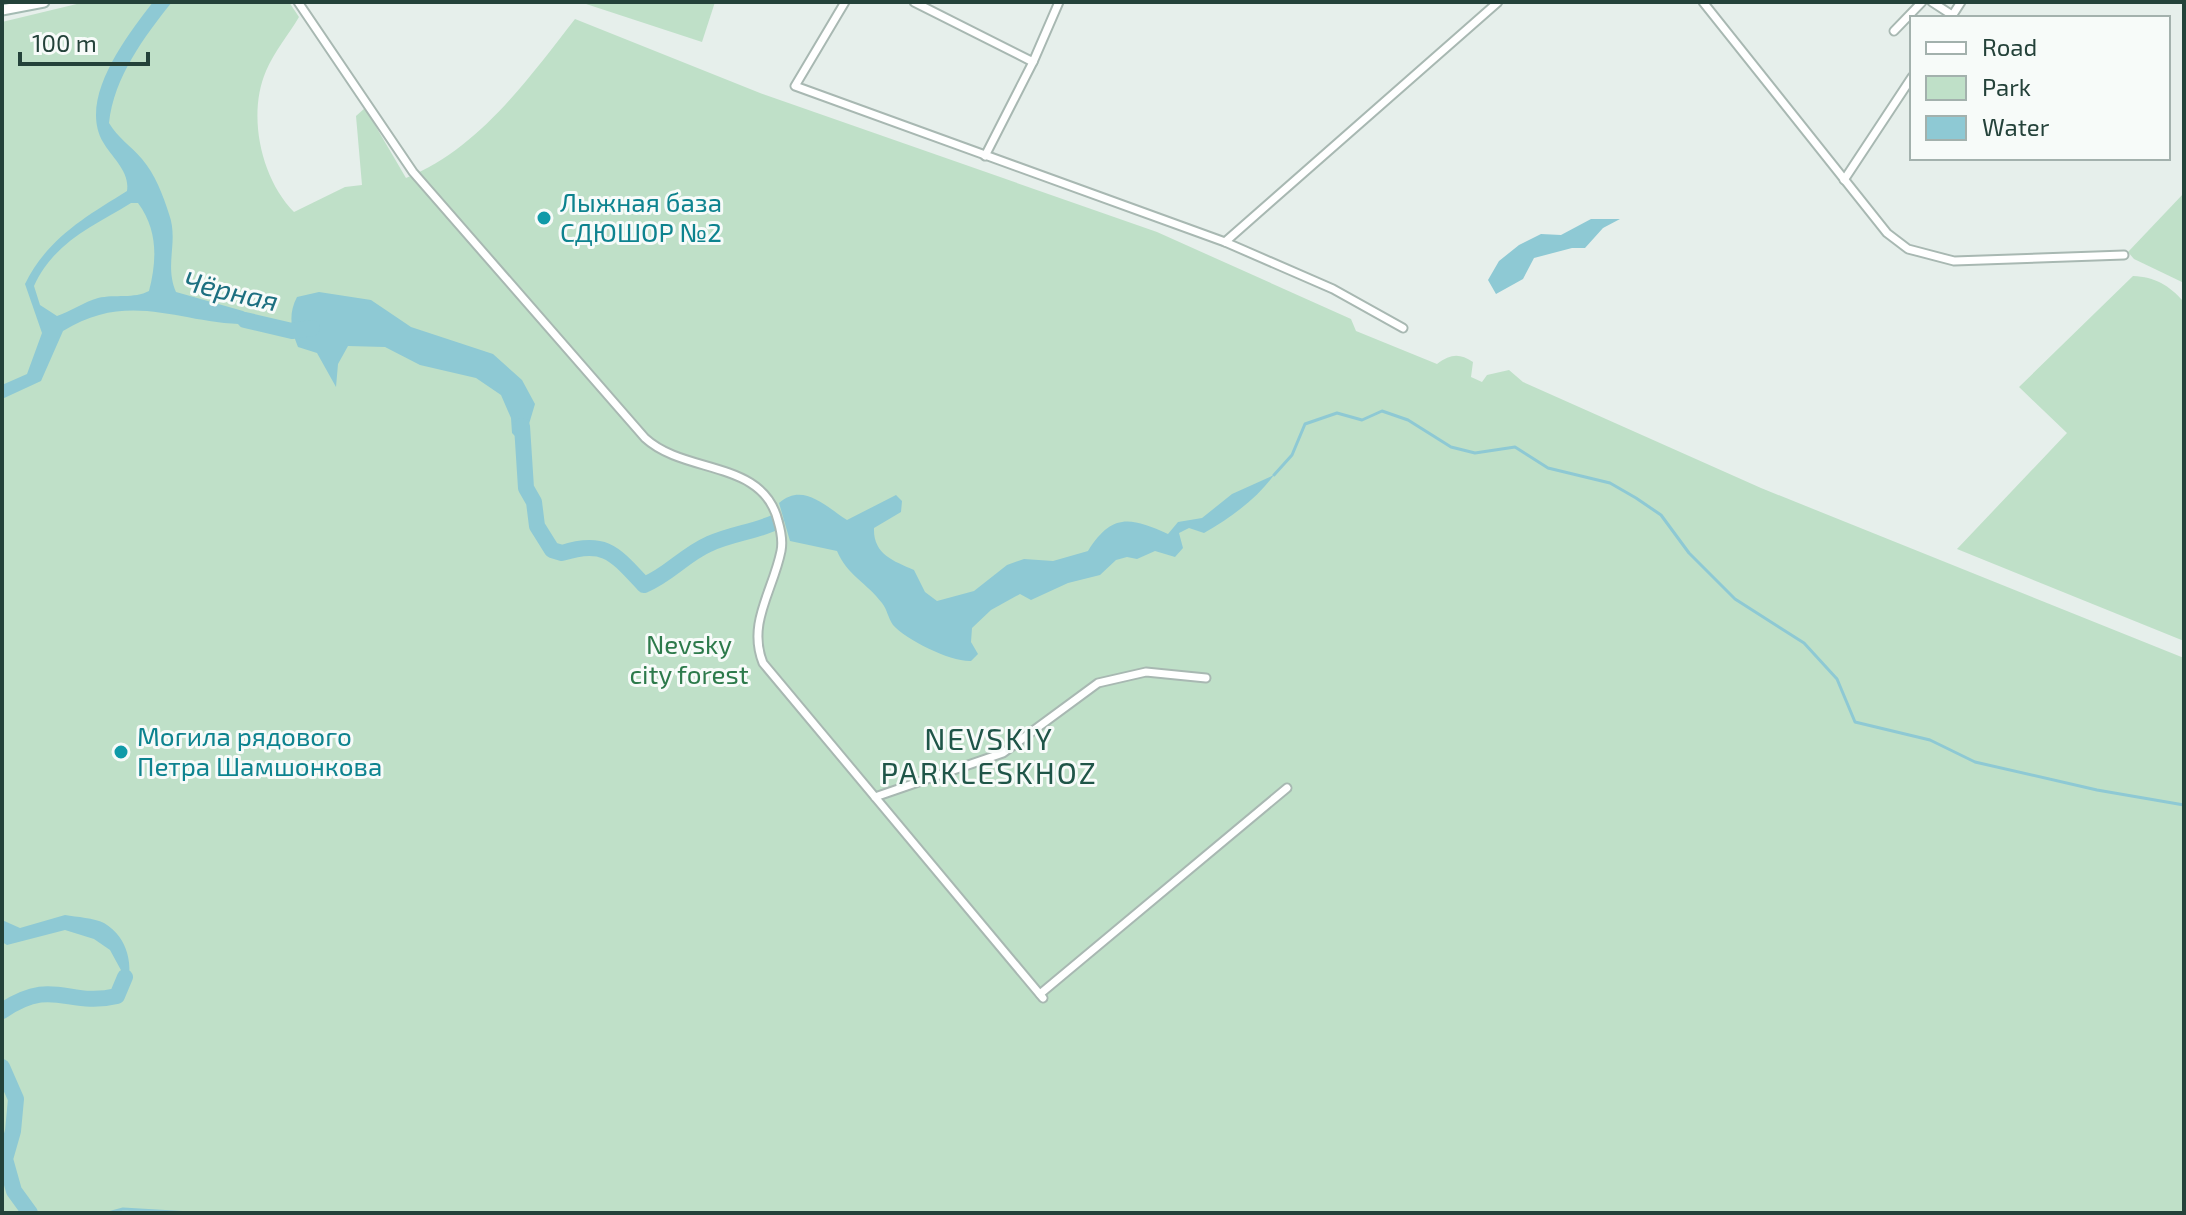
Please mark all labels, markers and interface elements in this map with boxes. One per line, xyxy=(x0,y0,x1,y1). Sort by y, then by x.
scale bar xyxy=(20,16,148,66)
legend xyxy=(1910,16,2170,160)
text: 100 m xyxy=(32,28,97,57)
text: Road xyxy=(1982,32,2037,61)
text: Park xyxy=(1982,72,2031,101)
text: Water xyxy=(1982,112,2050,141)
place label: Лыжная база СДЮШОР №2 xyxy=(560,186,722,247)
marker: Лыжная база СДЮШОР №2 xyxy=(535,209,553,227)
water label: Чёрная xyxy=(181,263,282,317)
park label: Nevsky city forest xyxy=(629,628,749,689)
place label: Могила рядового Петра Шамшонкова xyxy=(137,720,382,781)
district label: NEVSKIY PARKLESKHOZ xyxy=(880,720,1098,790)
marker: Могила рядового Петра Шамшонкова xyxy=(112,743,130,761)

